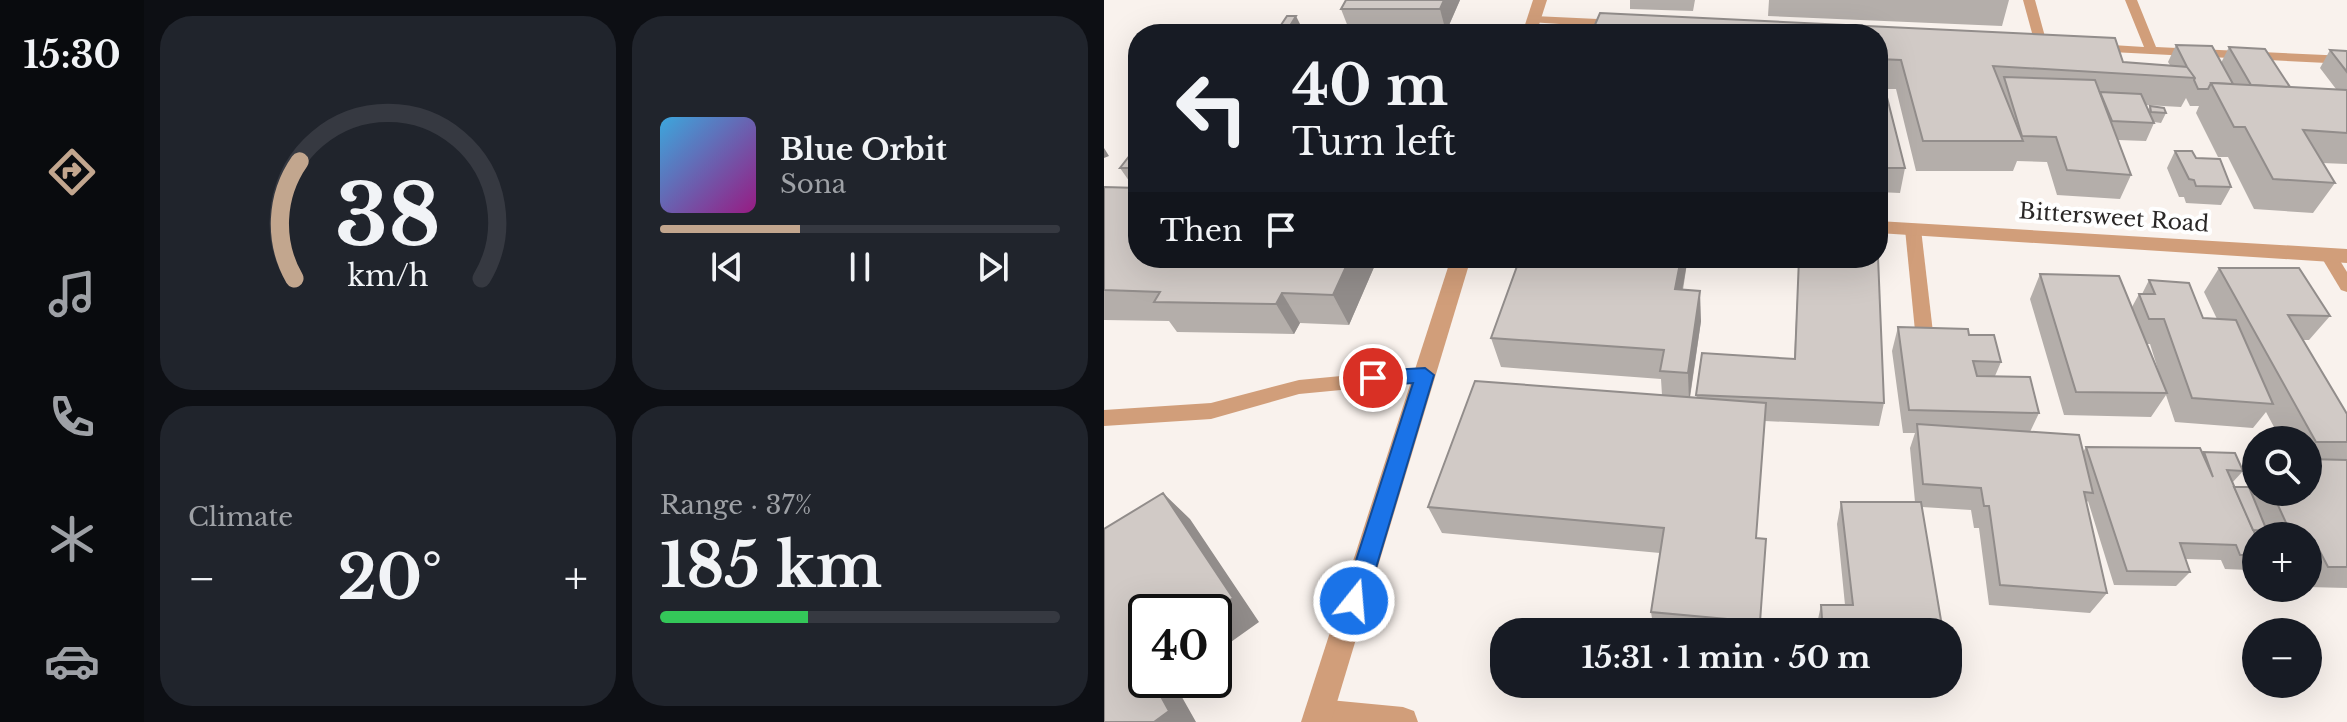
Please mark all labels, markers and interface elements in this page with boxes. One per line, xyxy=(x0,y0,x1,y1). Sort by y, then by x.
text: 15:30 xyxy=(23,33,121,78)
text: 40 m xyxy=(1292,51,1448,120)
icon: left xyxy=(1160,56,1264,160)
text: Turn left xyxy=(1292,120,1456,165)
text: Blue Orbit xyxy=(780,131,947,168)
icon: directions xyxy=(44,144,100,200)
text: 38 xyxy=(335,164,441,267)
text: Sona xyxy=(780,168,846,200)
street label: Bittersweet Road xyxy=(2018,197,2210,238)
icon: arrive xyxy=(1259,208,1303,252)
text: Then xyxy=(1160,212,1243,249)
icon: previous xyxy=(705,245,749,289)
icon: pause xyxy=(838,245,882,289)
icon: next xyxy=(971,245,1015,289)
text: km/h xyxy=(347,258,429,294)
icon: music xyxy=(44,266,100,322)
pin xyxy=(1339,344,1407,412)
icon: arrive xyxy=(1351,356,1395,400)
icon: phone xyxy=(44,389,100,445)
map controls xyxy=(2242,426,2322,698)
button: search xyxy=(2242,426,2322,506)
text: Range · 37% xyxy=(660,489,812,521)
text: Climate xyxy=(188,501,293,533)
icon: climate xyxy=(44,511,100,567)
button: + xyxy=(2242,522,2322,602)
text: 185 km xyxy=(660,529,882,603)
text: 20° xyxy=(338,541,442,615)
text: − xyxy=(188,551,216,606)
text: + xyxy=(564,551,588,606)
position arrow xyxy=(1312,559,1396,643)
speed limit sign: 40 xyxy=(1128,594,1232,698)
button: − xyxy=(2242,618,2322,698)
icon: car xyxy=(44,633,100,689)
text: 15:31 · 1 min · 50 m xyxy=(1582,639,1870,676)

